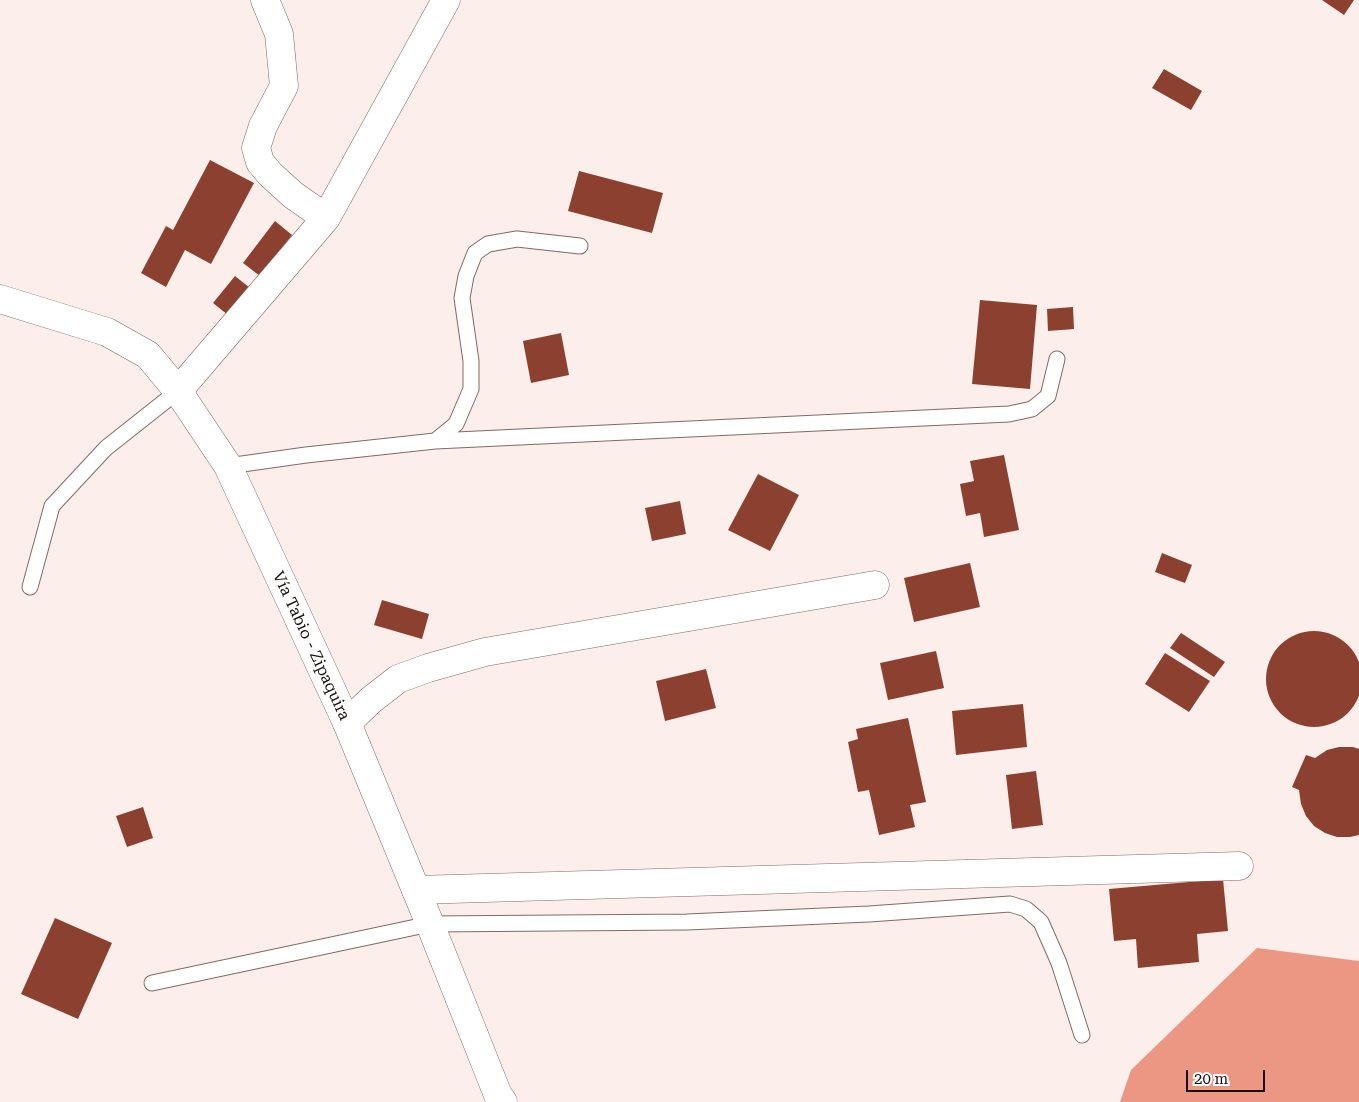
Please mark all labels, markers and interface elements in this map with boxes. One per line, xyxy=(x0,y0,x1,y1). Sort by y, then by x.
street label: Vía Tabio - Zipaquira xyxy=(268,569,354,723)
scale bar xyxy=(1189,1060,1268,1092)
text: 20 m xyxy=(1194,1070,1228,1088)

